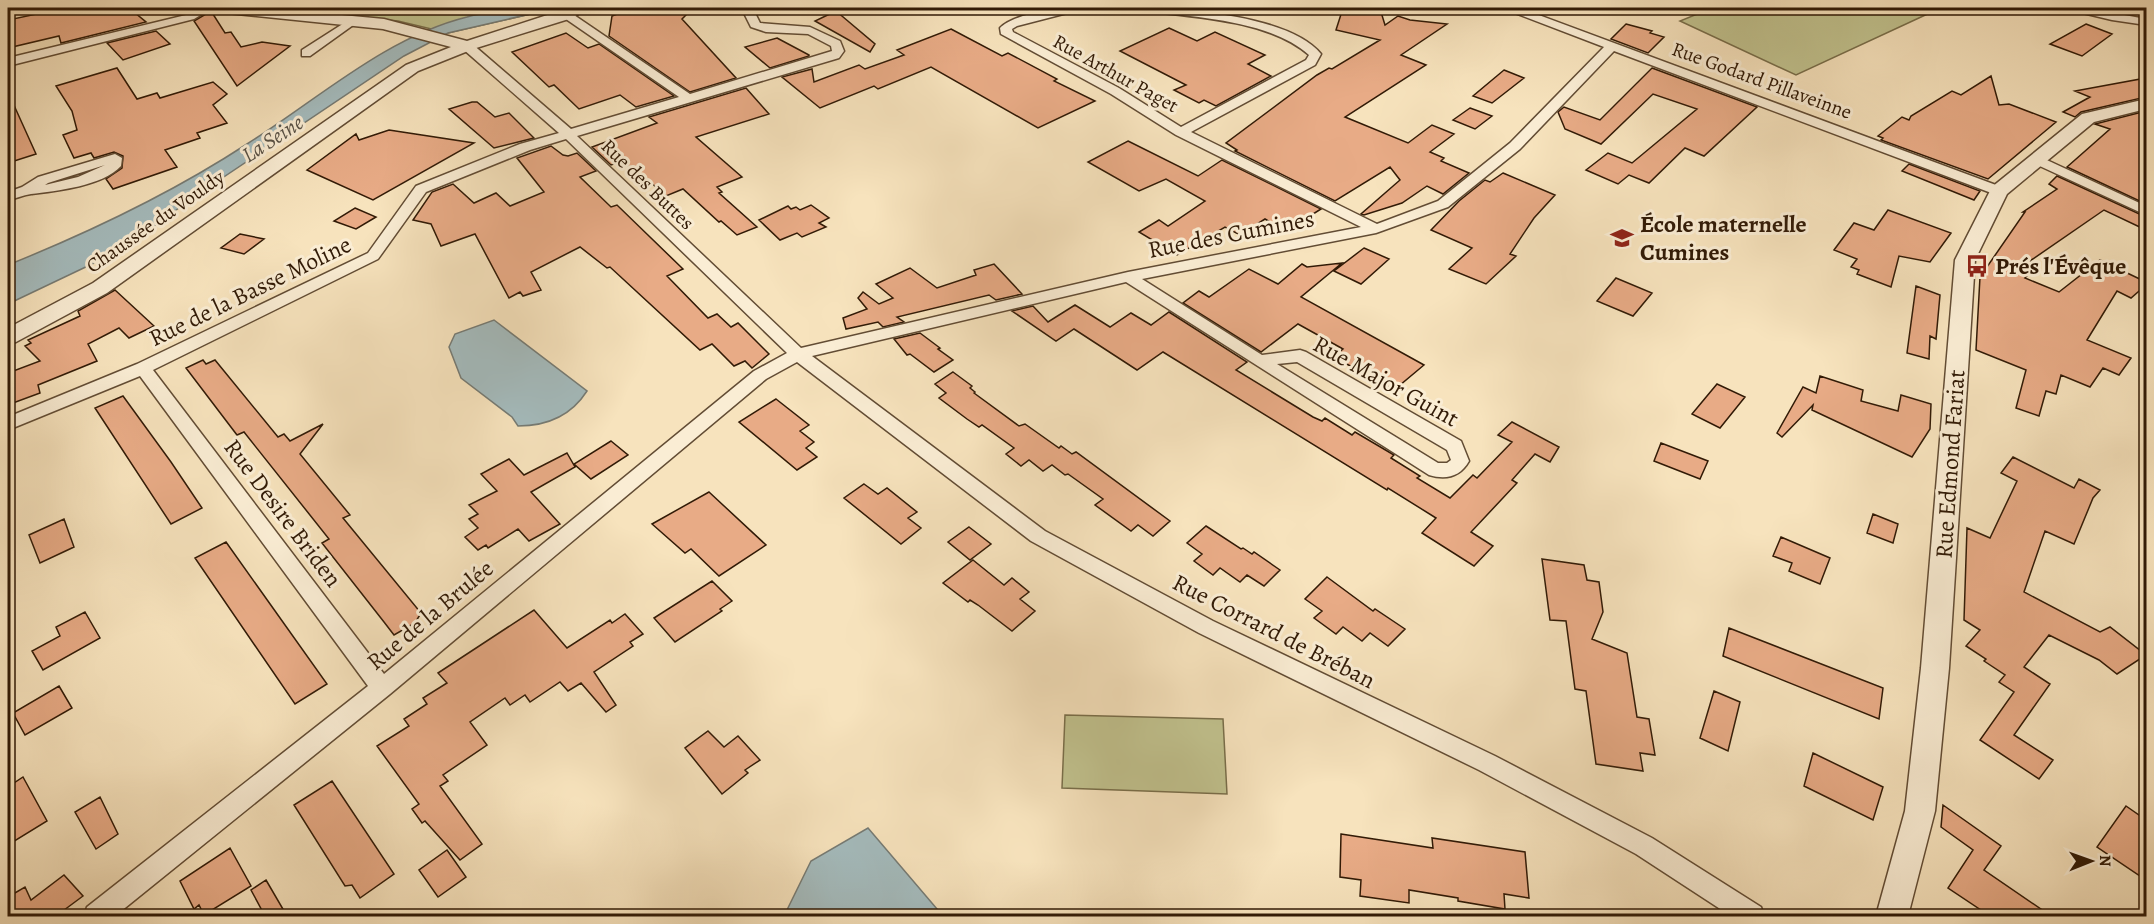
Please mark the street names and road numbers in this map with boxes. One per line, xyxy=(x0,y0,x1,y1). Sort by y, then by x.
street label: Rue Arthur Paget xyxy=(1048,28,1184,119)
street label: Rue Godard Pillaveinne xyxy=(1668,35,1856,126)
street label: Rue des Buttes xyxy=(595,133,700,236)
street label: Chaussée du Vouldy xyxy=(81,163,231,279)
street label: Rue des Cumines xyxy=(1145,202,1317,266)
street label: Rue de la Basse Moline xyxy=(144,228,356,354)
street label: Rue Major Guint xyxy=(1307,328,1465,434)
street label: Rue Edmond Fariat xyxy=(1927,368,1973,559)
street label: Rue Desire Briden xyxy=(217,432,349,594)
street label: Rue de la Brulée xyxy=(360,553,500,677)
street label: Rue Corrard de Bréban xyxy=(1167,566,1381,696)

